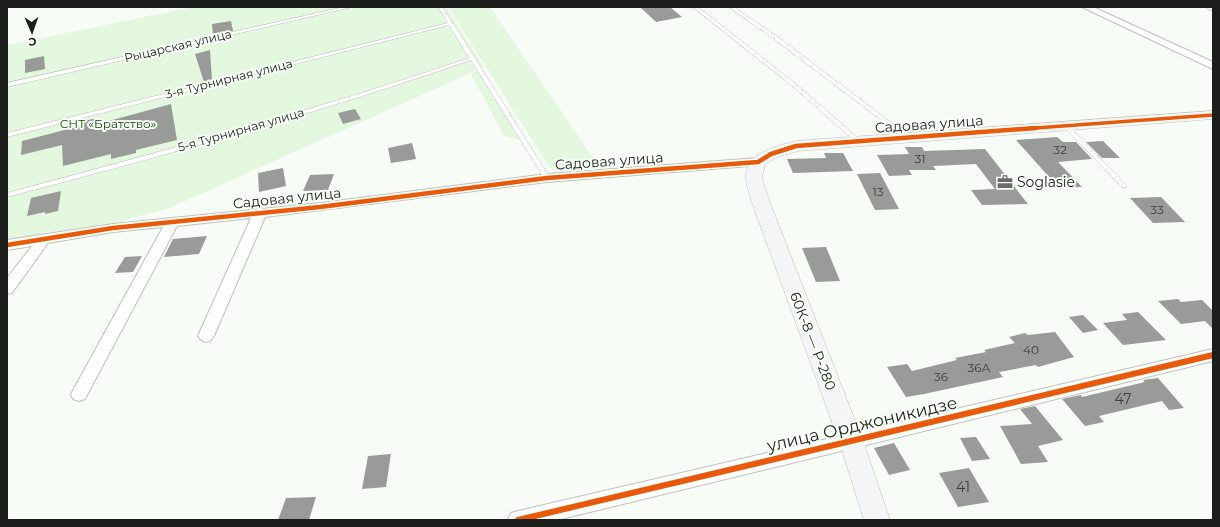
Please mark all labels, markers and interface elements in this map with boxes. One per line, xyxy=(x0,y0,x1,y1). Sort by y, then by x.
north arrow xyxy=(12,12,52,52)
street label: Рыцарская улица xyxy=(123,26,233,65)
text: С xyxy=(28,35,37,49)
street label: 3-я Турнирная улица xyxy=(164,55,294,102)
street label: 5-я Турнирная улица xyxy=(176,104,306,155)
street label: Садовая улица xyxy=(874,111,984,137)
park label: СНТ «Братство» xyxy=(60,116,157,131)
house number: 32 xyxy=(1053,142,1067,157)
street label: Садовая улица xyxy=(554,148,664,174)
house number: 31 xyxy=(914,151,926,166)
office icon: Soglasie xyxy=(996,173,1014,191)
place label: Soglasie xyxy=(1017,173,1075,191)
street label: Садовая улица xyxy=(232,183,342,213)
house number: 13 xyxy=(872,184,884,199)
house number: 33 xyxy=(1150,202,1164,217)
street label: 60К-8 — Р-280 xyxy=(786,289,840,393)
house number: 40 xyxy=(1023,342,1039,357)
house number: 36А xyxy=(967,360,991,375)
house number: 36 xyxy=(934,369,948,384)
house number: 47 xyxy=(1115,390,1131,408)
street label: улица Орджоникидзе xyxy=(764,392,959,456)
house number: 41 xyxy=(956,478,970,496)

